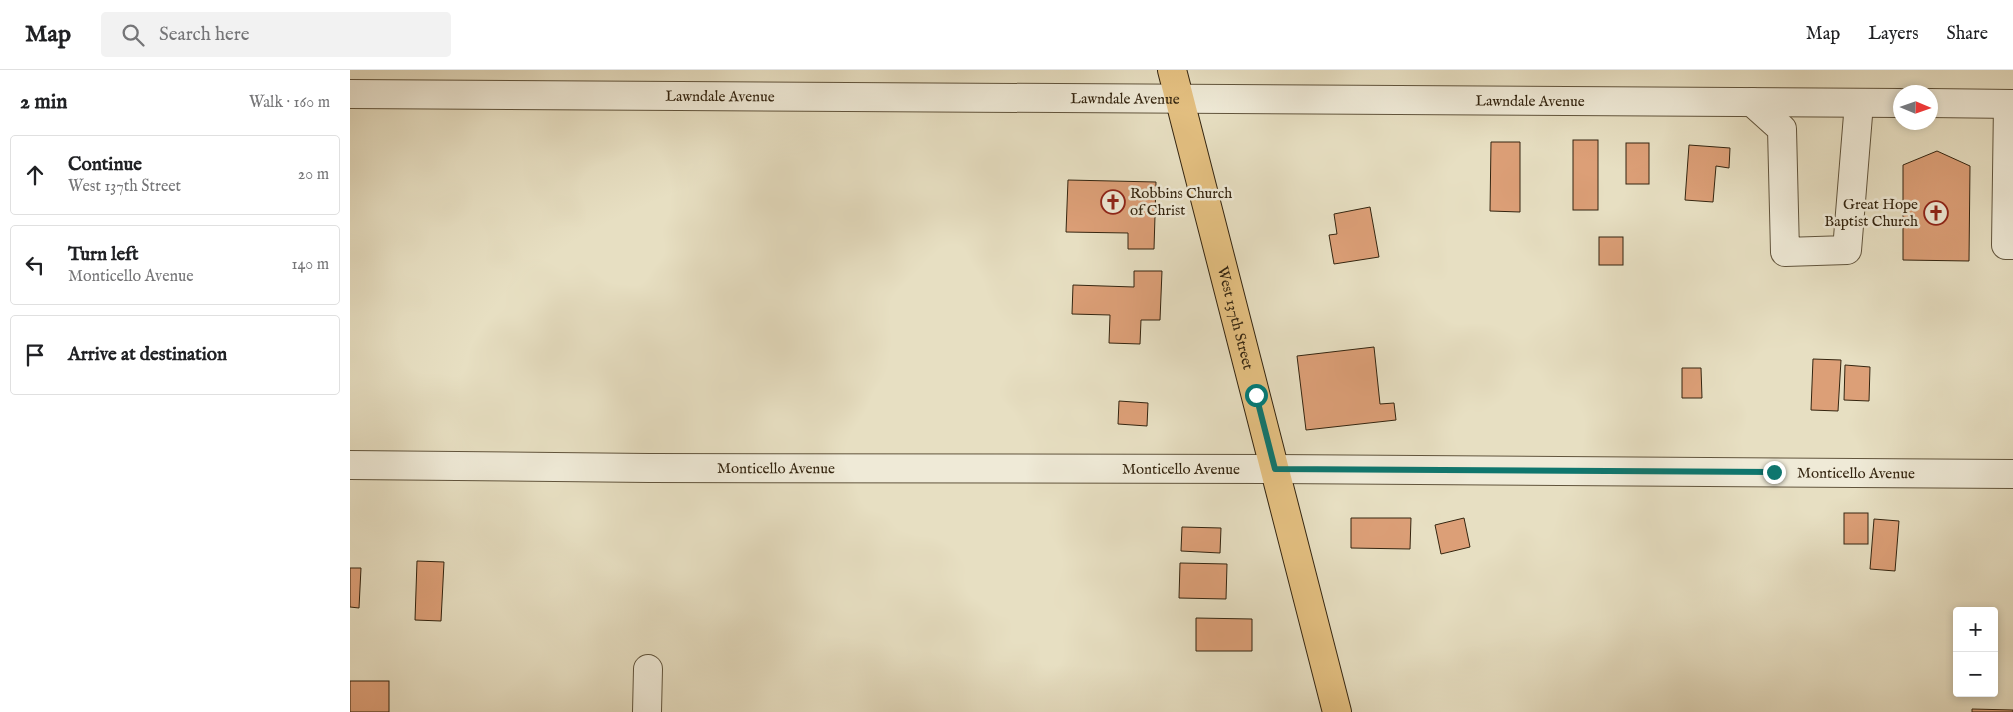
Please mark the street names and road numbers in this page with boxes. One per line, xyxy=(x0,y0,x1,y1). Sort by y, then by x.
street label: Lawndale Avenue xyxy=(665,86,775,106)
street label: Lawndale Avenue xyxy=(1070,89,1180,108)
street label: Lawndale Avenue xyxy=(1475,91,1585,111)
street label: West 137th Street xyxy=(1213,264,1258,372)
street label: Monticello Avenue xyxy=(717,459,835,478)
street label: Monticello Avenue xyxy=(1122,459,1240,478)
street label: Monticello Avenue xyxy=(1797,463,1915,483)

